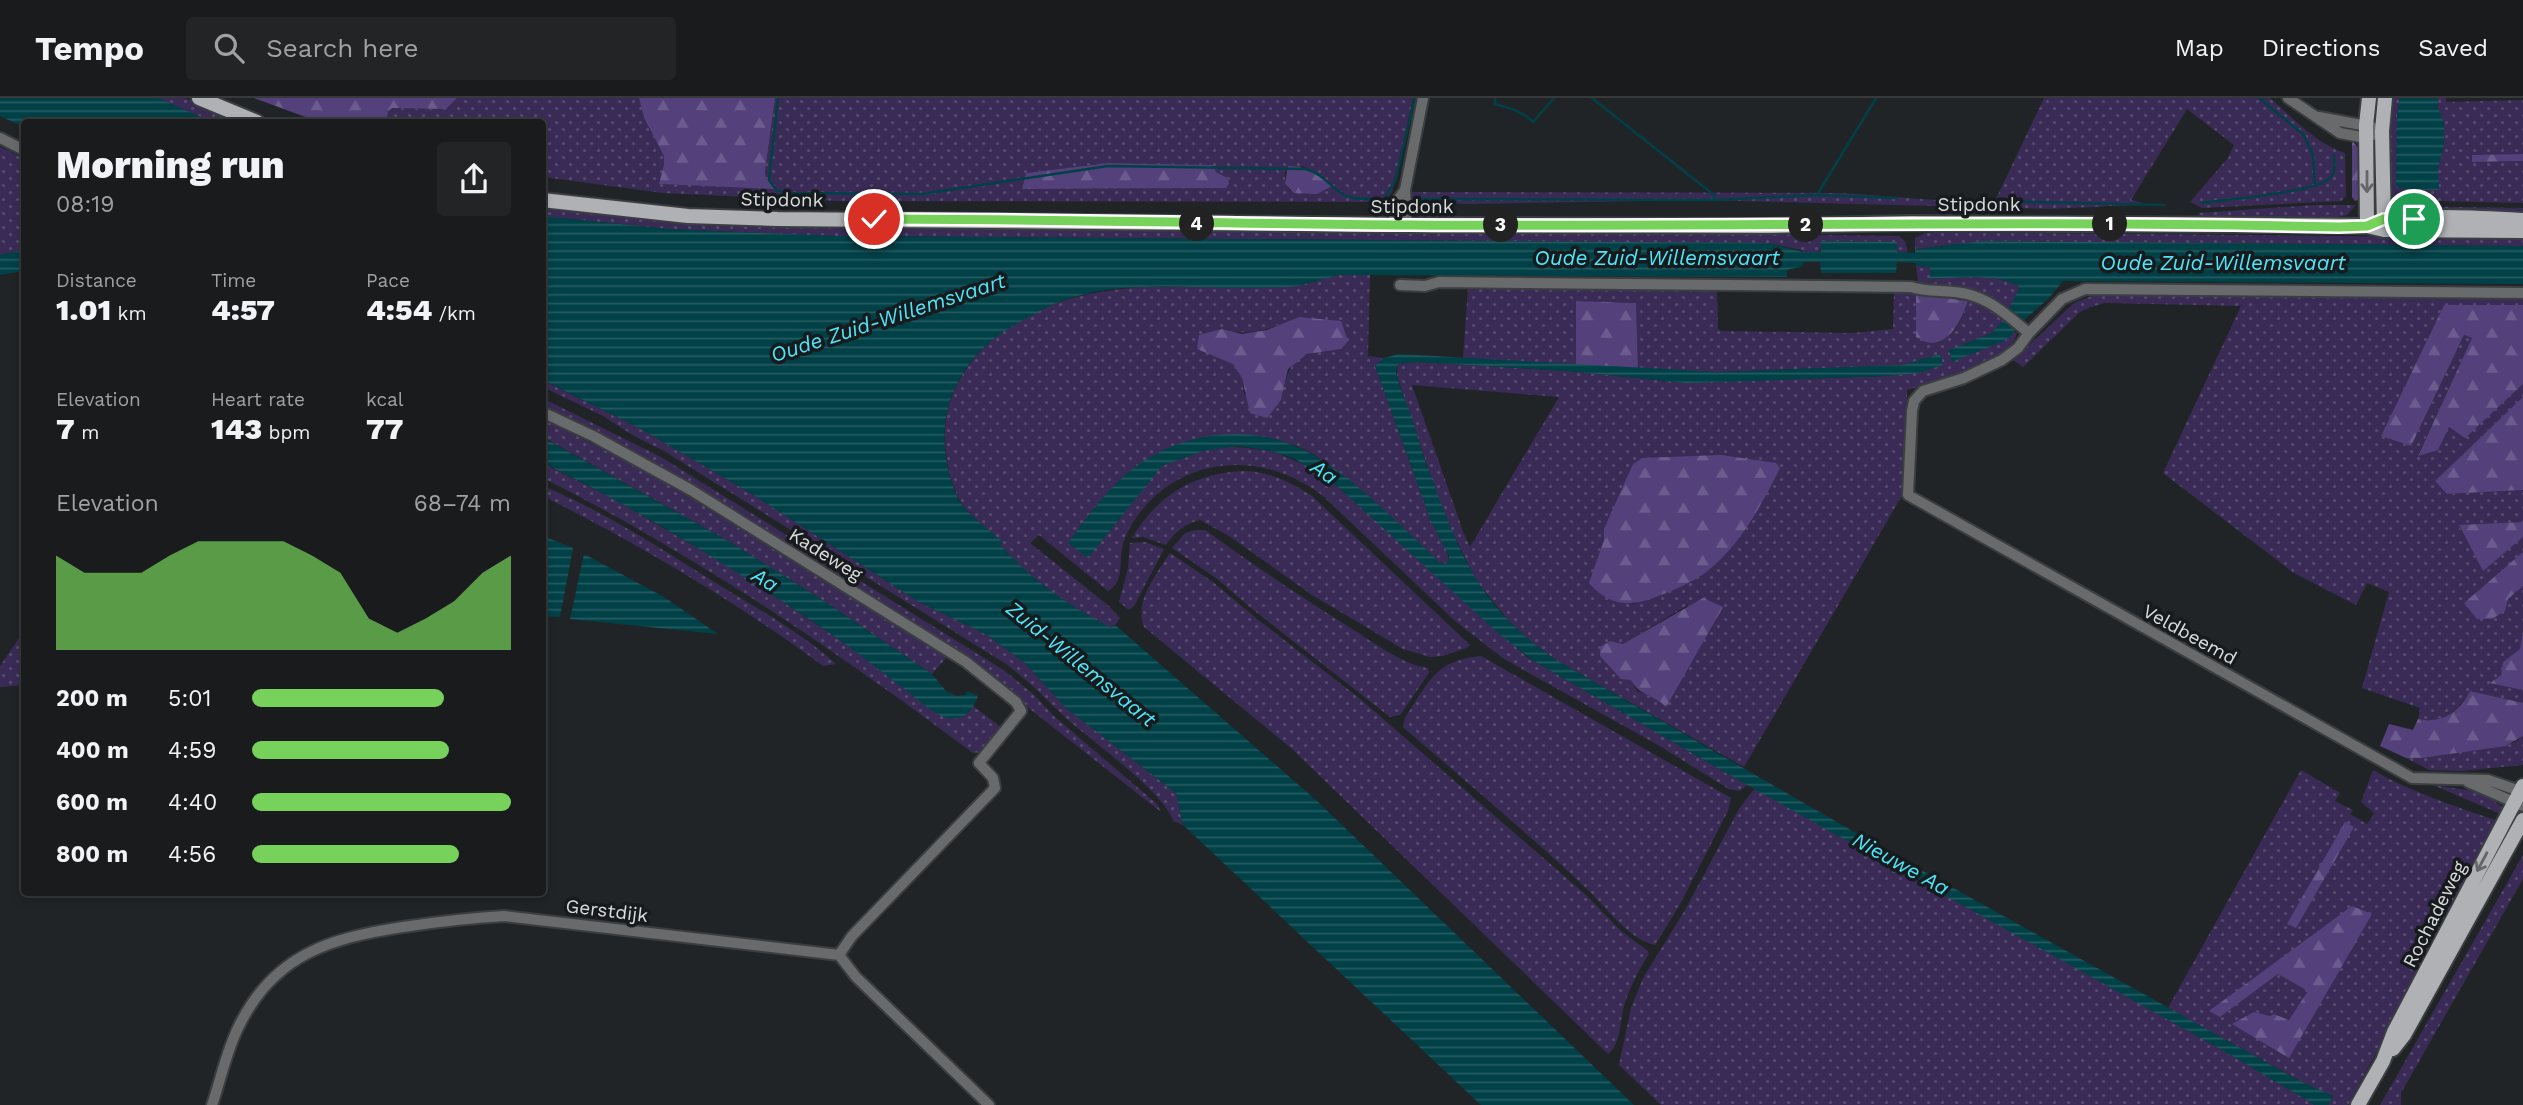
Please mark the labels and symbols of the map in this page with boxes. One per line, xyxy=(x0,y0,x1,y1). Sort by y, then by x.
one-way arrow xyxy=(2360,170,2374,193)
street label: Stipdonk xyxy=(740,187,824,212)
pin xyxy=(844,189,904,249)
pin xyxy=(2384,189,2444,249)
street label: Stipdonk xyxy=(1938,193,2021,216)
street label: Stipdonk xyxy=(1371,195,1454,218)
pin: 4 xyxy=(1180,206,1214,242)
pin: 1 xyxy=(2092,206,2128,242)
pin: 3 xyxy=(1484,208,1518,242)
pin: 2 xyxy=(1788,208,1824,242)
water label: Oude Zuid-Willemsvaart xyxy=(1534,245,1780,270)
water label: Oude Zuid-Willemsvaart xyxy=(2100,250,2346,275)
water label: Oude Zuid-Willemsvaart xyxy=(767,268,1009,367)
water label: Aa xyxy=(1306,453,1342,489)
street label: Kadeweg xyxy=(785,523,867,586)
water label: Aa xyxy=(747,562,783,597)
water label: Zuid-Willemsvaart xyxy=(1001,595,1162,732)
street label: Veldbeemd xyxy=(2139,599,2241,670)
water label: Nieuwe Aa xyxy=(1849,827,1954,900)
one-way arrow xyxy=(2475,851,2489,872)
street label: Rochadeweg xyxy=(2398,856,2471,971)
street label: Gerstdijk xyxy=(564,894,650,927)

